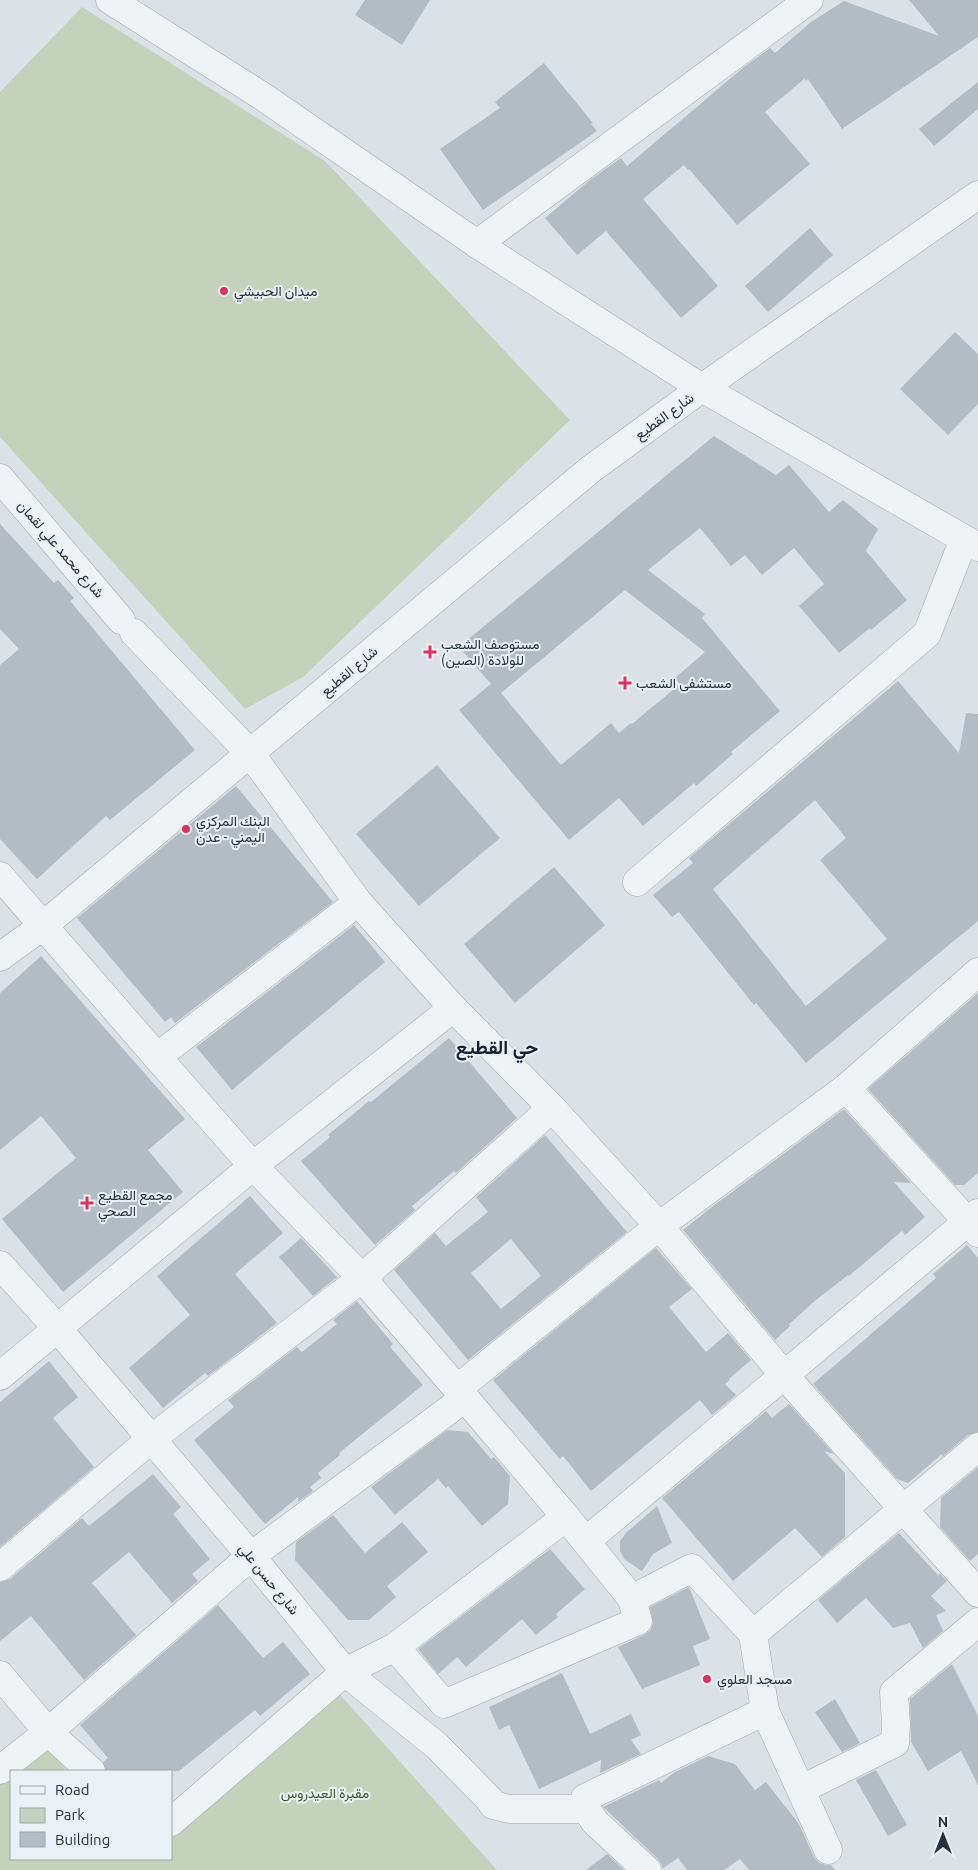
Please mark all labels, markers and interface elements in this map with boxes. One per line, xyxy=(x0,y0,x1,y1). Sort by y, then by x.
place label: ميدان الحبيشي xyxy=(234,283,318,303)
marker: ميدان الحبيشي xyxy=(218,285,230,297)
street label: شارع القطيع xyxy=(631,389,699,445)
street label: شارع محمد علي لقمان xyxy=(12,497,107,603)
place label: مستوصف الشعب (الصين) للولادة xyxy=(441,636,540,669)
street label: شارع القطيع xyxy=(317,643,383,702)
marker: مستوصف الشعب (الصين) للولادة xyxy=(423,645,437,659)
place label: مستشفى الشعب xyxy=(636,675,732,692)
marker: مستشفى الشعب xyxy=(618,676,632,690)
place label: البنك المركزي اليمني - عدن xyxy=(196,813,270,849)
marker: البنك المركزي اليمني - عدن xyxy=(180,823,192,835)
district label: حي القطيع xyxy=(456,1036,538,1064)
place label: مجمع القطيع الصحي xyxy=(98,1187,173,1223)
marker: مجمع القطيع الصحي xyxy=(80,1196,94,1210)
street label: شارع حسن علي xyxy=(232,1540,302,1620)
place label: مسجد العلوي xyxy=(717,1671,792,1691)
marker: مسجد العلوي xyxy=(701,1673,713,1685)
legend xyxy=(10,1770,172,1860)
text: Road xyxy=(55,1781,90,1798)
park label: مقبرة العيدروس xyxy=(281,1785,369,1802)
text: Park xyxy=(55,1806,85,1823)
north arrow xyxy=(918,1810,968,1860)
text: N xyxy=(938,1814,948,1830)
text: Building xyxy=(55,1831,110,1848)

